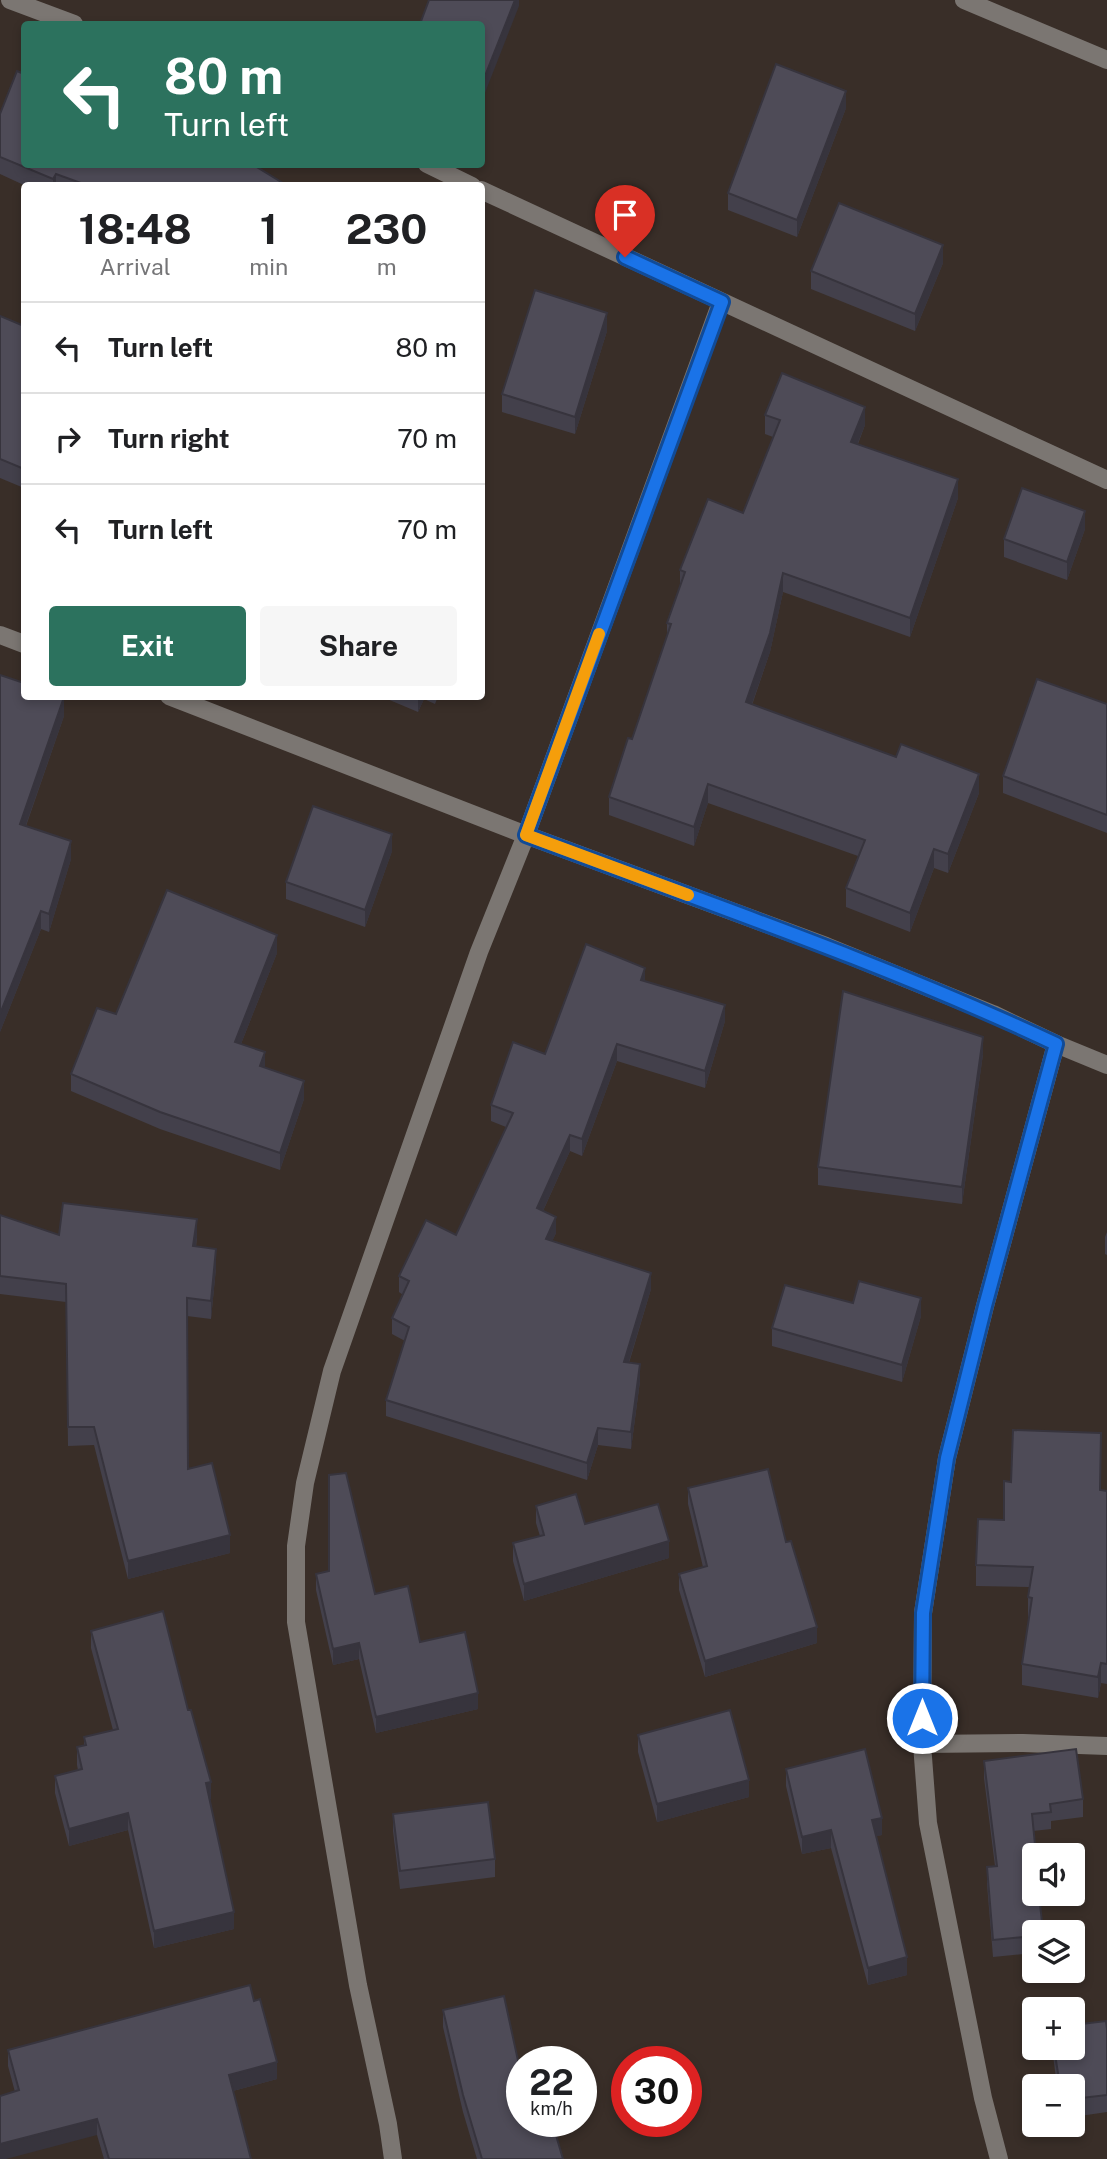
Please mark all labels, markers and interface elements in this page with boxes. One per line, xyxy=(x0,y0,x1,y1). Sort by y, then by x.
text: 80 m xyxy=(164,47,283,105)
icon: left xyxy=(49,49,140,140)
text: Turn left xyxy=(164,106,289,143)
pin xyxy=(595,185,655,257)
icon: arrive xyxy=(606,196,644,234)
text: 18:48 xyxy=(79,204,192,253)
text: 1 xyxy=(260,204,278,253)
text: 230 xyxy=(346,204,427,253)
text: Arrival xyxy=(100,253,171,280)
text: min xyxy=(249,253,288,280)
text: m xyxy=(377,253,397,280)
icon: left xyxy=(49,329,87,367)
text: Turn left xyxy=(108,332,213,363)
text: 80 m xyxy=(396,332,457,363)
icon: right xyxy=(49,420,87,458)
text: Turn right xyxy=(108,423,230,454)
text: 70 m xyxy=(397,423,457,454)
icon: left xyxy=(49,511,87,549)
text: Turn left xyxy=(108,514,213,545)
text: 70 m xyxy=(397,514,457,545)
button: Exit xyxy=(49,606,246,686)
button: Share xyxy=(260,606,457,686)
position arrow xyxy=(885,1681,959,1755)
map controls xyxy=(1022,1843,1085,2137)
button: sound xyxy=(1022,1843,1085,1906)
button: layers xyxy=(1022,1920,1085,1983)
button: + xyxy=(1022,1997,1085,2060)
speed limit sign: 30 xyxy=(611,2046,702,2137)
text: 22 xyxy=(529,2062,574,2103)
button: − xyxy=(1022,2074,1085,2137)
text: km/h xyxy=(530,2098,573,2119)

